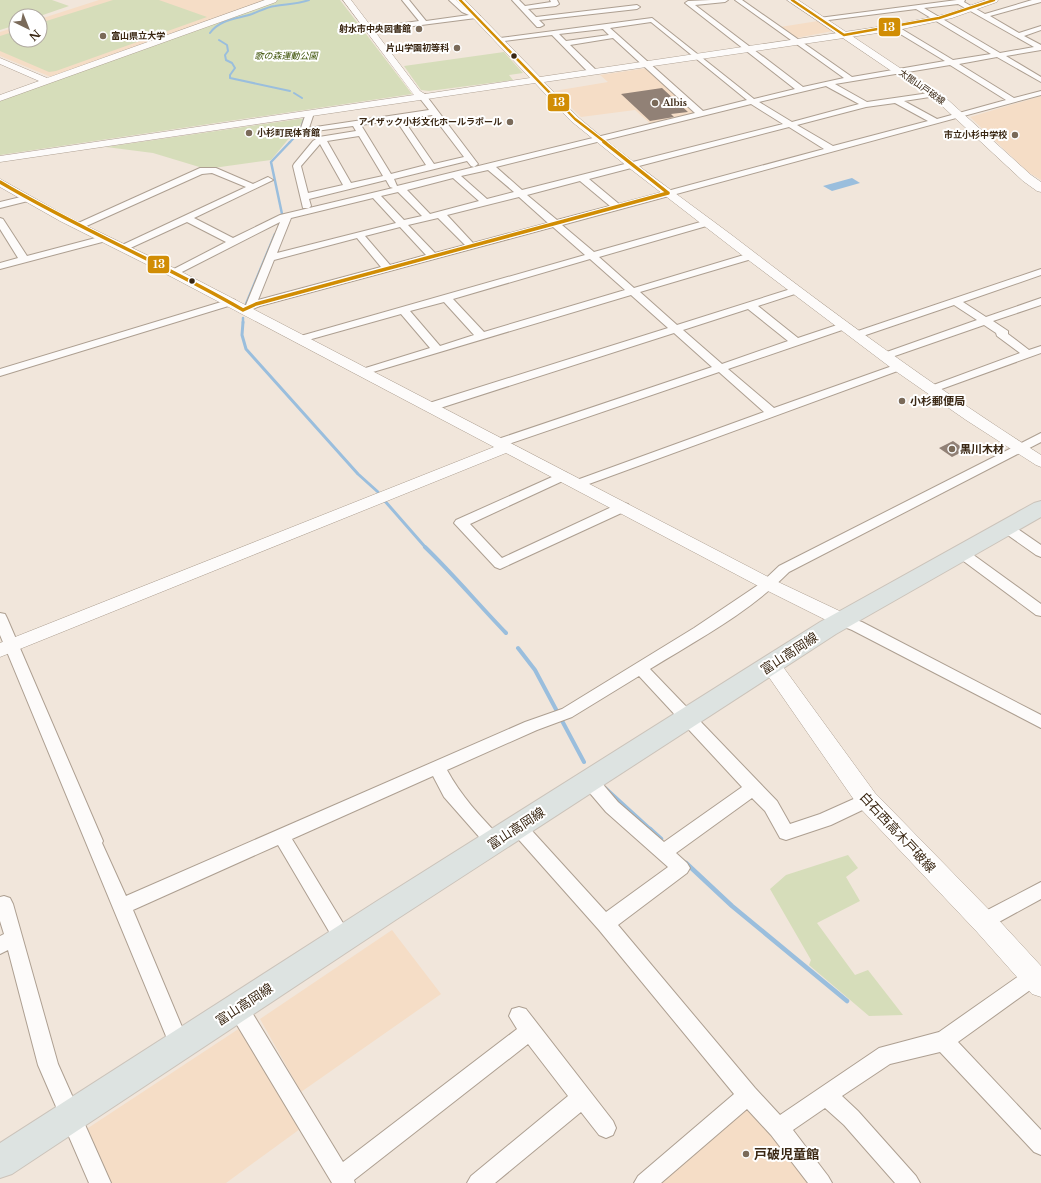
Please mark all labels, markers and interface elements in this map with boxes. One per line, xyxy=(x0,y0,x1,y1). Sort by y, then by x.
north arrow xyxy=(8,8,48,48)
line badge: 13 xyxy=(878,17,901,37)
text: 13 xyxy=(883,20,895,34)
place label: 射水市中央図書館 xyxy=(339,23,411,34)
marker: 射水市中央図書館 xyxy=(414,24,424,34)
text: N xyxy=(26,27,43,44)
place label: 富山県立大学 xyxy=(111,30,165,41)
marker: 富山県立大学 xyxy=(98,31,108,41)
place label: 片山学園初等科 xyxy=(386,42,449,53)
marker: 片山学園初等科 xyxy=(452,43,462,53)
park label: 歌の森運動公園 xyxy=(254,50,319,61)
unlabelled marker xyxy=(509,51,519,61)
street label: 太閤山戸破線 xyxy=(897,67,948,107)
line badge: 13 xyxy=(547,93,570,112)
text: 13 xyxy=(553,95,565,109)
place label: Albis xyxy=(662,97,687,108)
marker: Albis xyxy=(650,98,660,108)
place label: アイザック小杉文化ホールラポール xyxy=(358,116,502,127)
marker: アイザック小杉文化ホールラポール xyxy=(505,117,515,127)
place label: 小杉町民体育館 xyxy=(257,127,320,138)
marker: 小杉町民体育館 xyxy=(244,128,254,138)
place label: 市立小杉中学校 xyxy=(944,129,1008,140)
marker: 市立小杉中学校 xyxy=(1010,130,1020,140)
line badge: 13 xyxy=(147,255,170,274)
text: 13 xyxy=(153,257,165,271)
unlabelled marker xyxy=(187,276,197,286)
place label: 小杉郵便局 xyxy=(910,394,965,408)
marker: 小杉郵便局 xyxy=(897,396,907,406)
place label: 黒川木材 xyxy=(960,442,1004,456)
marker: 黒川木材 xyxy=(947,444,957,454)
street label: 富山高岡線 xyxy=(757,629,821,678)
street label: 白石西高木戸破線 xyxy=(856,789,939,876)
street label: 富山高岡線 xyxy=(484,804,548,853)
street label: 富山高岡線 xyxy=(212,980,276,1029)
place label: 戸破児童館 xyxy=(754,1146,819,1163)
marker: 戸破児童館 xyxy=(741,1149,751,1159)

